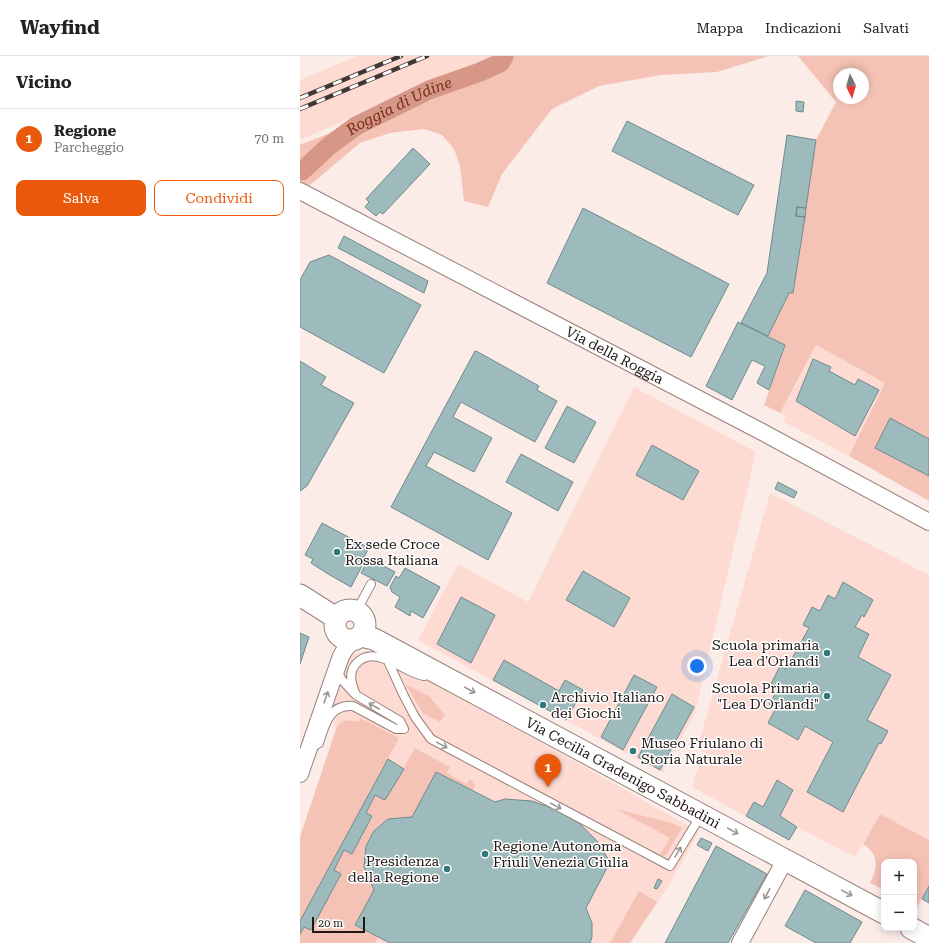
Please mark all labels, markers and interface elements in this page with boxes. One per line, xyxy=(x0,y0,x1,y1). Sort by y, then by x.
text: Wayfind xyxy=(20,16,100,39)
text: Mappa xyxy=(696,20,743,36)
text: Indicazioni xyxy=(765,20,841,36)
text: Salvati xyxy=(863,20,909,36)
north arrow xyxy=(833,68,869,104)
text: Vicino xyxy=(16,72,72,92)
water label: Roggia di Udine xyxy=(342,74,455,140)
text: Regione xyxy=(54,122,116,140)
text: 1 xyxy=(25,131,33,146)
text: 70 m xyxy=(254,131,284,146)
text: Parcheggio xyxy=(54,140,124,155)
button: Salva xyxy=(16,180,146,216)
button: Condividi xyxy=(154,180,284,216)
street label: Via della Roggia xyxy=(563,323,667,387)
place label: Ex sede Croce Rossa Italiana xyxy=(345,536,440,568)
marker: Ex sede Croce Rossa Italiana xyxy=(332,547,342,557)
place label: Scuola primaria Lea d'Orlandi xyxy=(712,637,820,669)
marker: Scuola primaria Lea d'Orlandi xyxy=(822,648,832,658)
your location xyxy=(687,656,707,676)
place label: Scuola Primaria "Lea D'Orlandi" xyxy=(712,680,819,712)
one-way arrow xyxy=(464,687,476,695)
place label: Archivio Italiano dei Giochi xyxy=(551,689,664,721)
one-way arrow xyxy=(323,691,330,704)
marker: Scuola Primaria "Lea D'Orlandi" xyxy=(822,691,832,701)
marker: Archivio Italiano dei Giochi xyxy=(538,700,548,710)
one-way arrow xyxy=(368,701,380,709)
street label: Via Cecilia Gradenigo Sabbadini xyxy=(523,714,723,832)
place label: Museo Friulano di Storia Naturale xyxy=(641,735,764,767)
one-way arrow xyxy=(435,741,447,749)
marker: Museo Friulano di Storia Naturale xyxy=(628,746,638,756)
pin: 1 xyxy=(535,754,561,787)
one-way arrow xyxy=(550,803,562,810)
one-way arrow xyxy=(727,828,739,836)
place label: Regione Autonoma Friuli Venezia Giulia xyxy=(493,838,629,870)
one-way arrow xyxy=(675,846,683,858)
marker: Regione Autonoma Friuli Venezia Giulia xyxy=(480,849,490,859)
place label: Presidenza della Regione xyxy=(348,853,439,885)
map controls xyxy=(881,859,917,931)
button: + xyxy=(881,859,917,895)
marker: Presidenza della Regione xyxy=(442,864,452,874)
one-way arrow xyxy=(762,888,770,900)
one-way arrow xyxy=(841,890,853,898)
button: − xyxy=(881,895,917,931)
scale bar xyxy=(312,915,365,934)
text: 20 m xyxy=(318,917,343,930)

